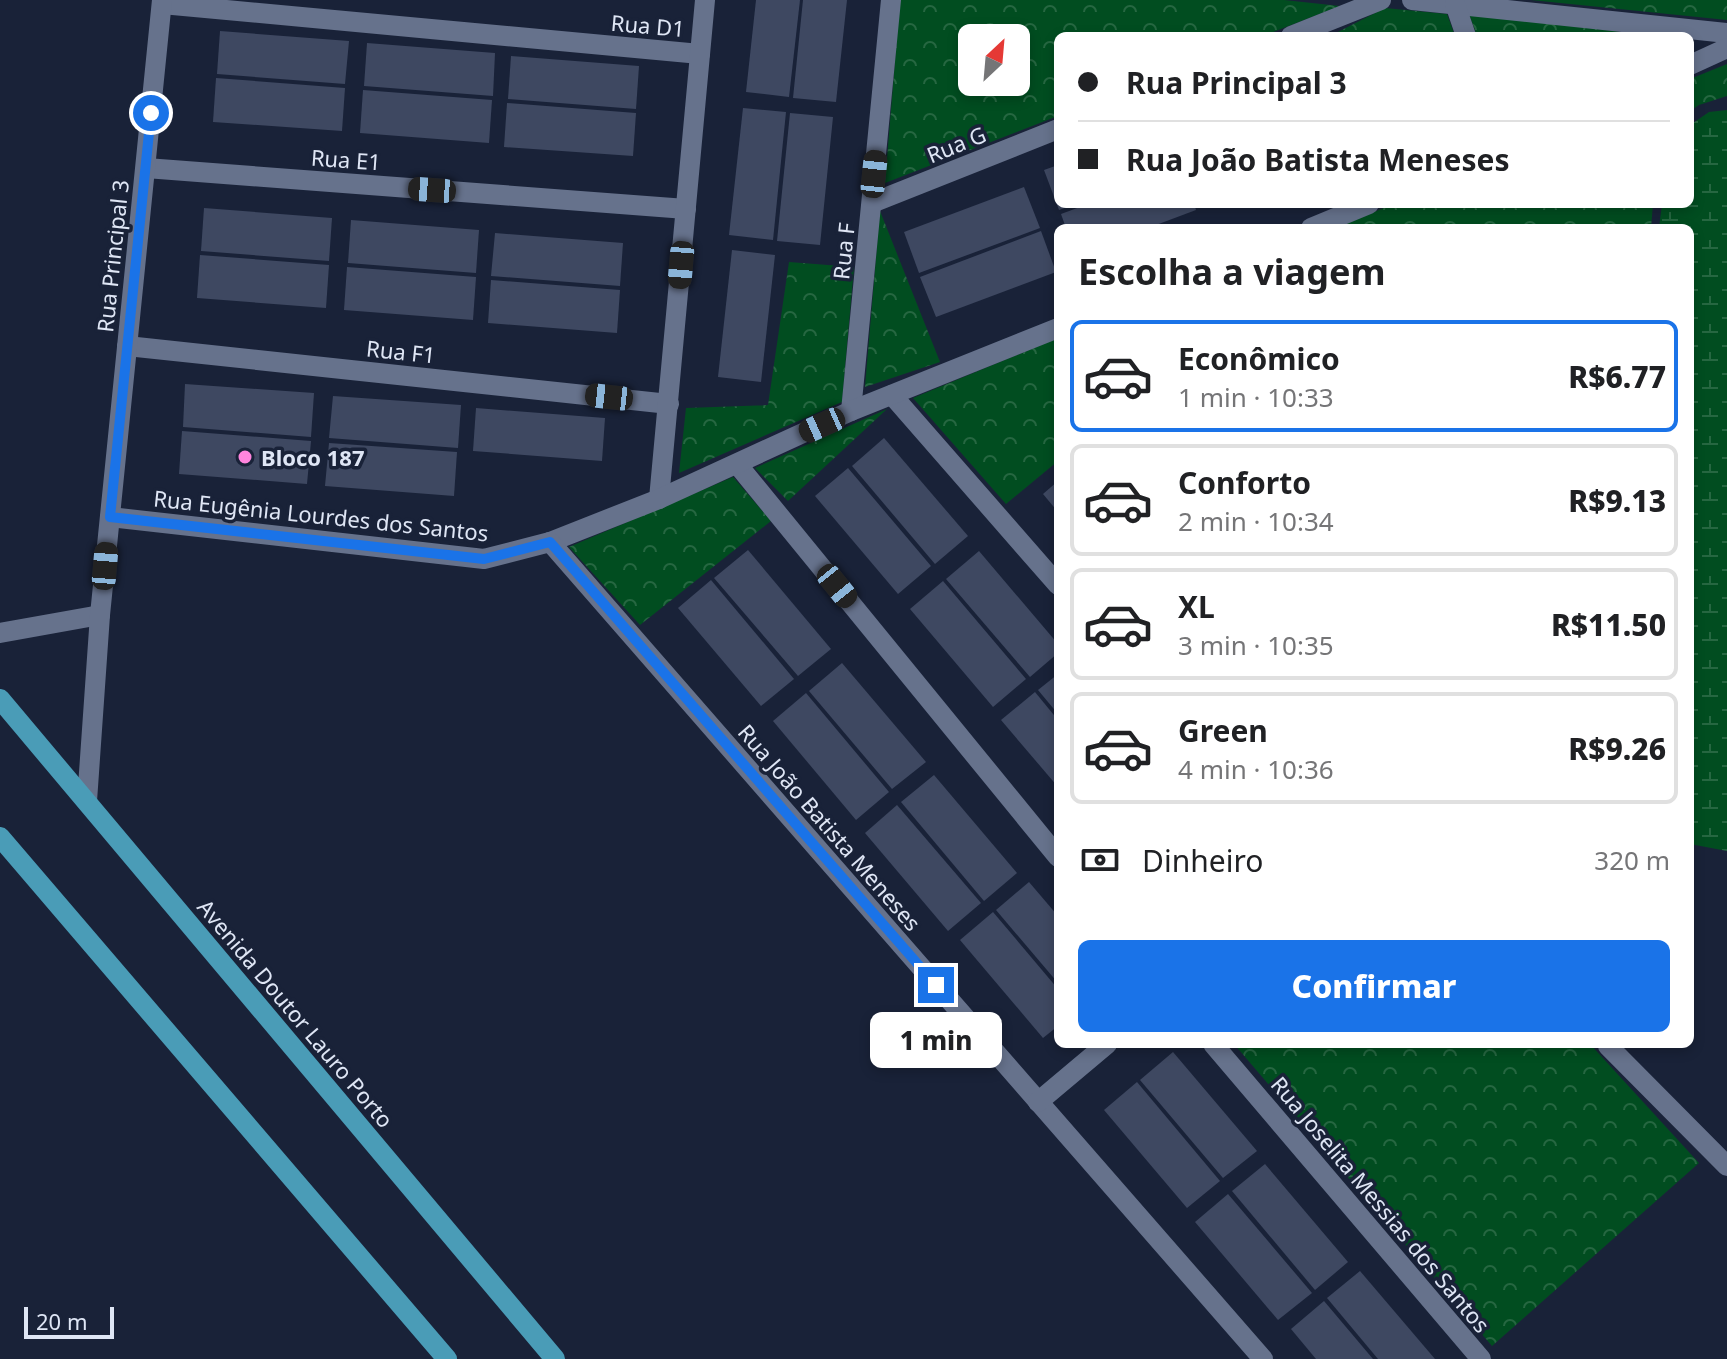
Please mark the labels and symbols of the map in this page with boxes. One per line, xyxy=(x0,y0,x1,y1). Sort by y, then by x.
street label: Rua D1 xyxy=(610,7,686,43)
north arrow xyxy=(958,24,1030,96)
route start xyxy=(133,95,169,131)
street label: Rua G xyxy=(922,119,990,169)
street label: Rua E1 xyxy=(310,142,382,176)
car xyxy=(860,149,888,199)
car xyxy=(407,176,457,204)
street label: Rua Principal 3 xyxy=(89,178,135,334)
street label: Rua F xyxy=(825,221,861,281)
car xyxy=(667,240,695,290)
street label: Rua F1 xyxy=(365,332,437,370)
car xyxy=(584,383,634,411)
car xyxy=(795,404,849,446)
place label: Bloco 187 xyxy=(261,442,365,472)
marker: Bloco 187 xyxy=(236,448,254,466)
street label: Rua Eugênia Lourdes dos Santos xyxy=(152,482,490,548)
car xyxy=(91,541,119,591)
car xyxy=(813,560,861,612)
street label: Rua João Batista Meneses xyxy=(732,717,928,937)
street label: Avenida Doutor Lauro Porto xyxy=(191,892,401,1134)
route end xyxy=(918,967,954,1003)
callout: 1 min xyxy=(870,1013,1002,1069)
street label: Rua Joselita Messias dos Santos xyxy=(1265,1070,1497,1338)
scale bar xyxy=(24,1303,114,1339)

